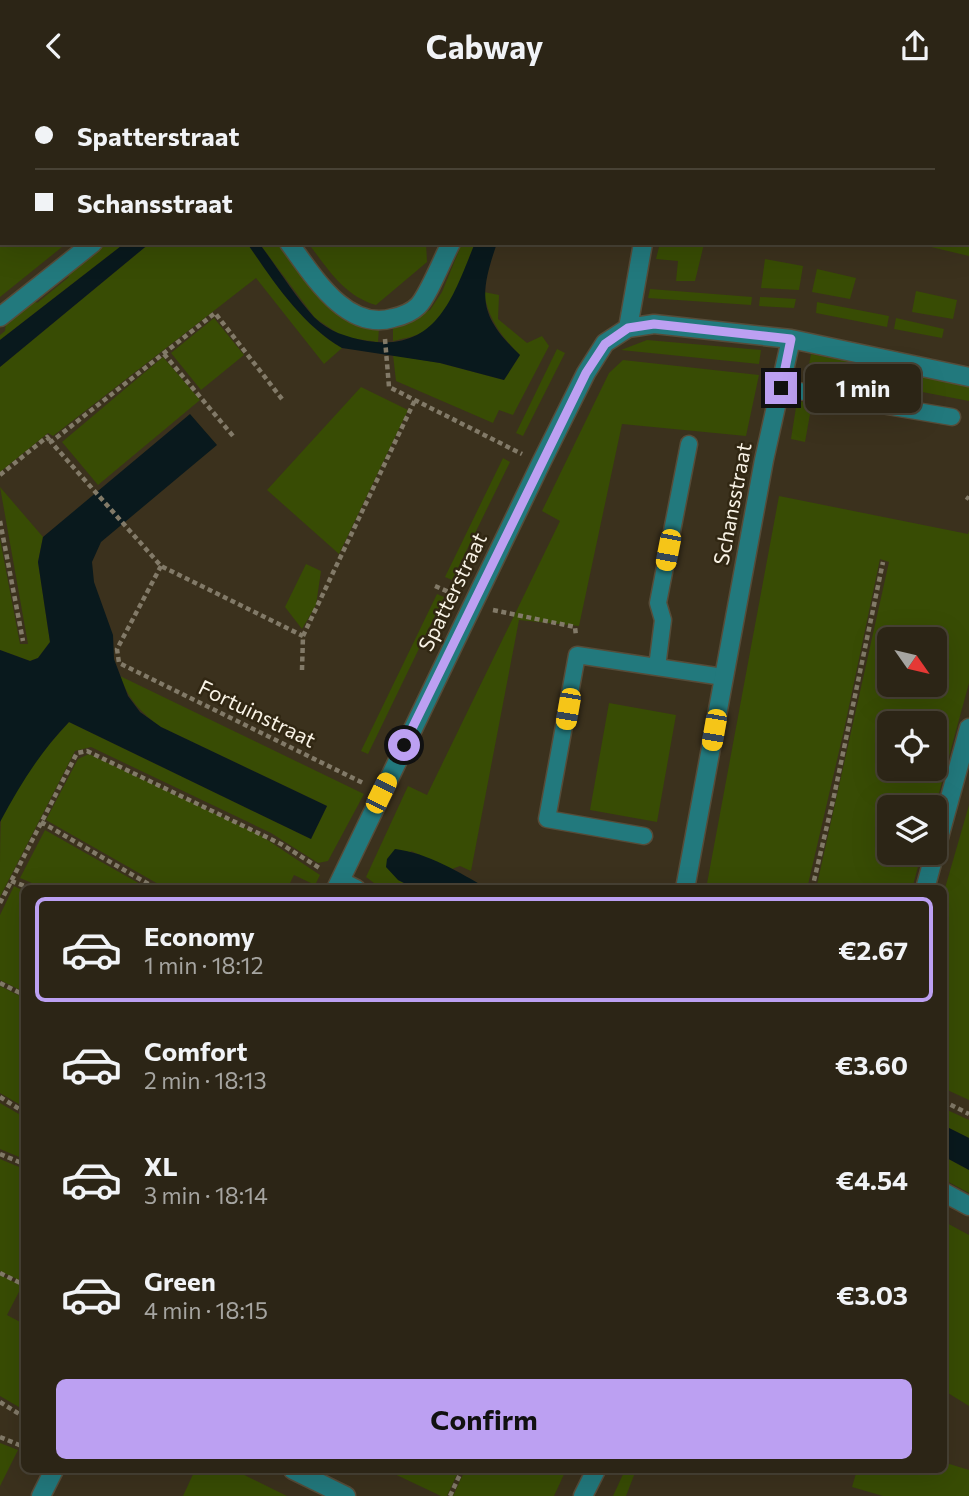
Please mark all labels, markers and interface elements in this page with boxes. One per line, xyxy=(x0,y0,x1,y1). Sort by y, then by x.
text: Cabway xyxy=(426,26,543,66)
icon: back xyxy=(35,27,73,65)
icon: share xyxy=(896,27,934,65)
text: Spatterstraat xyxy=(77,120,239,151)
text: Schansstraat xyxy=(77,187,233,218)
callout: 1 min xyxy=(806,363,921,413)
route end xyxy=(765,372,797,404)
text: 1 min xyxy=(836,374,890,402)
street label: Schansstraat xyxy=(707,440,756,567)
car xyxy=(654,527,683,573)
street label: Spatterstraat xyxy=(412,528,491,655)
north arrow xyxy=(877,627,947,697)
map controls xyxy=(877,627,947,865)
street label: Fortuinstraat xyxy=(195,674,320,752)
car xyxy=(555,686,582,732)
car xyxy=(701,707,728,753)
button: locate xyxy=(877,711,947,781)
route start xyxy=(388,729,420,761)
car xyxy=(363,770,400,816)
button: layers xyxy=(877,795,947,865)
icon: car xyxy=(60,918,123,981)
text: Economy xyxy=(144,920,255,951)
text: €2.67 xyxy=(838,934,908,965)
text: 1 min · 18:12 xyxy=(144,951,263,979)
icon: car xyxy=(60,1033,123,1096)
text: Comfort xyxy=(144,1035,247,1066)
text: €3.60 xyxy=(835,1049,908,1080)
text: 2 min · 18:13 xyxy=(144,1066,267,1094)
icon: car xyxy=(60,1148,123,1211)
text: XL xyxy=(144,1150,178,1181)
text: €4.54 xyxy=(836,1164,908,1195)
text: 3 min · 18:14 xyxy=(144,1181,268,1209)
icon: car xyxy=(60,1263,123,1326)
text: Green xyxy=(144,1265,216,1296)
text: €3.03 xyxy=(836,1279,908,1310)
text: 4 min · 18:15 xyxy=(144,1296,268,1324)
button: Confirm xyxy=(56,1379,912,1459)

